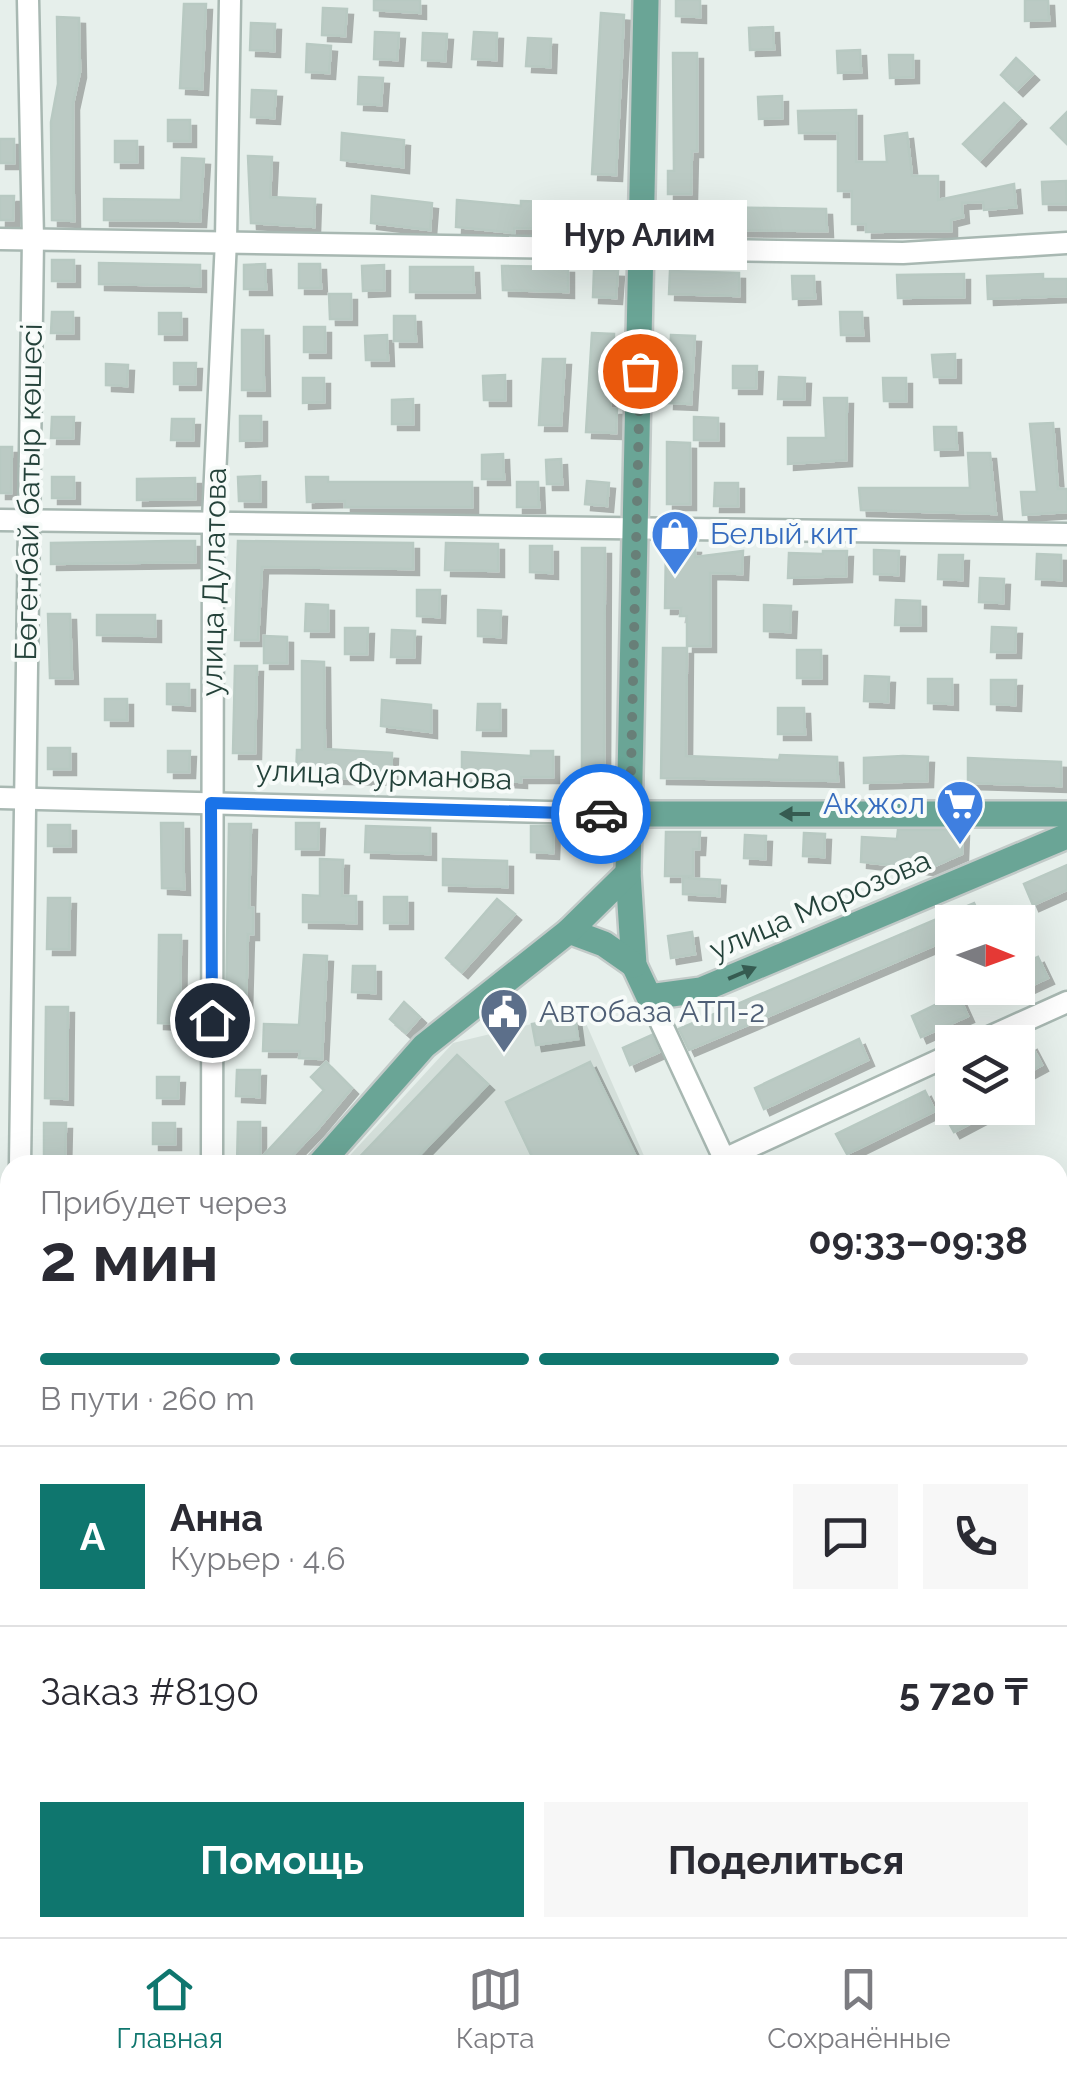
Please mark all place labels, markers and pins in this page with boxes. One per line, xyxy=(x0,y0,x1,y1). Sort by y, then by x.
callout: Нур Алим xyxy=(532,201,748,271)
pin xyxy=(598,329,683,414)
shop icon: Белый кит xyxy=(649,508,701,576)
place label: Белый кит xyxy=(710,516,858,551)
supermarket icon: Ак жол xyxy=(934,778,986,846)
place label: Ак жол xyxy=(823,786,925,821)
pin xyxy=(170,978,255,1063)
public building icon: Автобаза АТП-2 xyxy=(478,986,530,1054)
place label: Автобаза АТП-2 xyxy=(539,994,765,1029)

